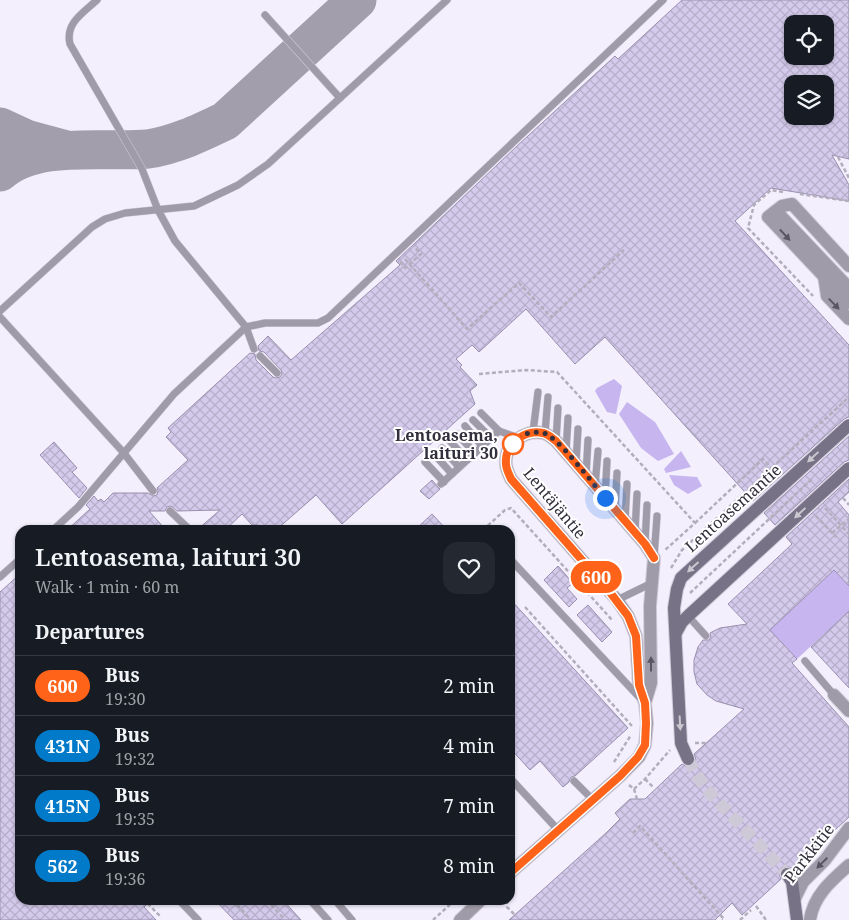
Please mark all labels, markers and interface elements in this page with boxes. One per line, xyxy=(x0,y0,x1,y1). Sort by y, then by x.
map controls xyxy=(784,15,834,125)
button: locate xyxy=(784,15,834,65)
button: layers xyxy=(784,75,834,125)
one-way arrow xyxy=(779,228,791,240)
one-way arrow xyxy=(828,297,840,309)
place label: Lentoasema, laituri 30 xyxy=(395,424,498,464)
marker: Lentoasema, laituri 30 xyxy=(502,433,524,455)
one-way arrow xyxy=(806,452,819,463)
street label: Lentoasemantie xyxy=(680,459,786,557)
street label: Lentäjäntie xyxy=(519,463,591,543)
your location xyxy=(593,486,618,511)
one-way arrow xyxy=(794,507,807,518)
text: Lentoasema, laituri 30 xyxy=(35,540,301,573)
button: heart xyxy=(443,542,495,594)
line badge: 600 xyxy=(567,561,625,593)
one-way arrow xyxy=(688,561,700,573)
text: 600 xyxy=(581,565,611,589)
text: Walk · 1 min · 60 m xyxy=(35,576,179,598)
text: Departures xyxy=(35,619,144,645)
one-way arrow xyxy=(647,656,655,672)
text: Bus xyxy=(105,662,140,688)
text: 2 min xyxy=(443,673,495,699)
text: 600 xyxy=(47,674,78,698)
text: 19:30 xyxy=(105,688,145,710)
one-way arrow xyxy=(677,715,685,731)
text: Bus xyxy=(115,722,149,748)
text: 4 min xyxy=(443,733,495,759)
text: 431N xyxy=(45,734,90,758)
text: 19:32 xyxy=(115,748,155,770)
text: Bus xyxy=(115,782,149,808)
text: 7 min xyxy=(443,793,495,819)
text: 415N xyxy=(45,794,90,818)
text: 19:35 xyxy=(115,808,155,830)
street label: Parkkitie xyxy=(779,819,839,887)
text: Bus xyxy=(105,842,140,868)
text: 8 min xyxy=(443,853,495,879)
text: 562 xyxy=(47,854,78,878)
one-way arrow xyxy=(816,856,828,868)
text: 19:36 xyxy=(105,868,145,890)

